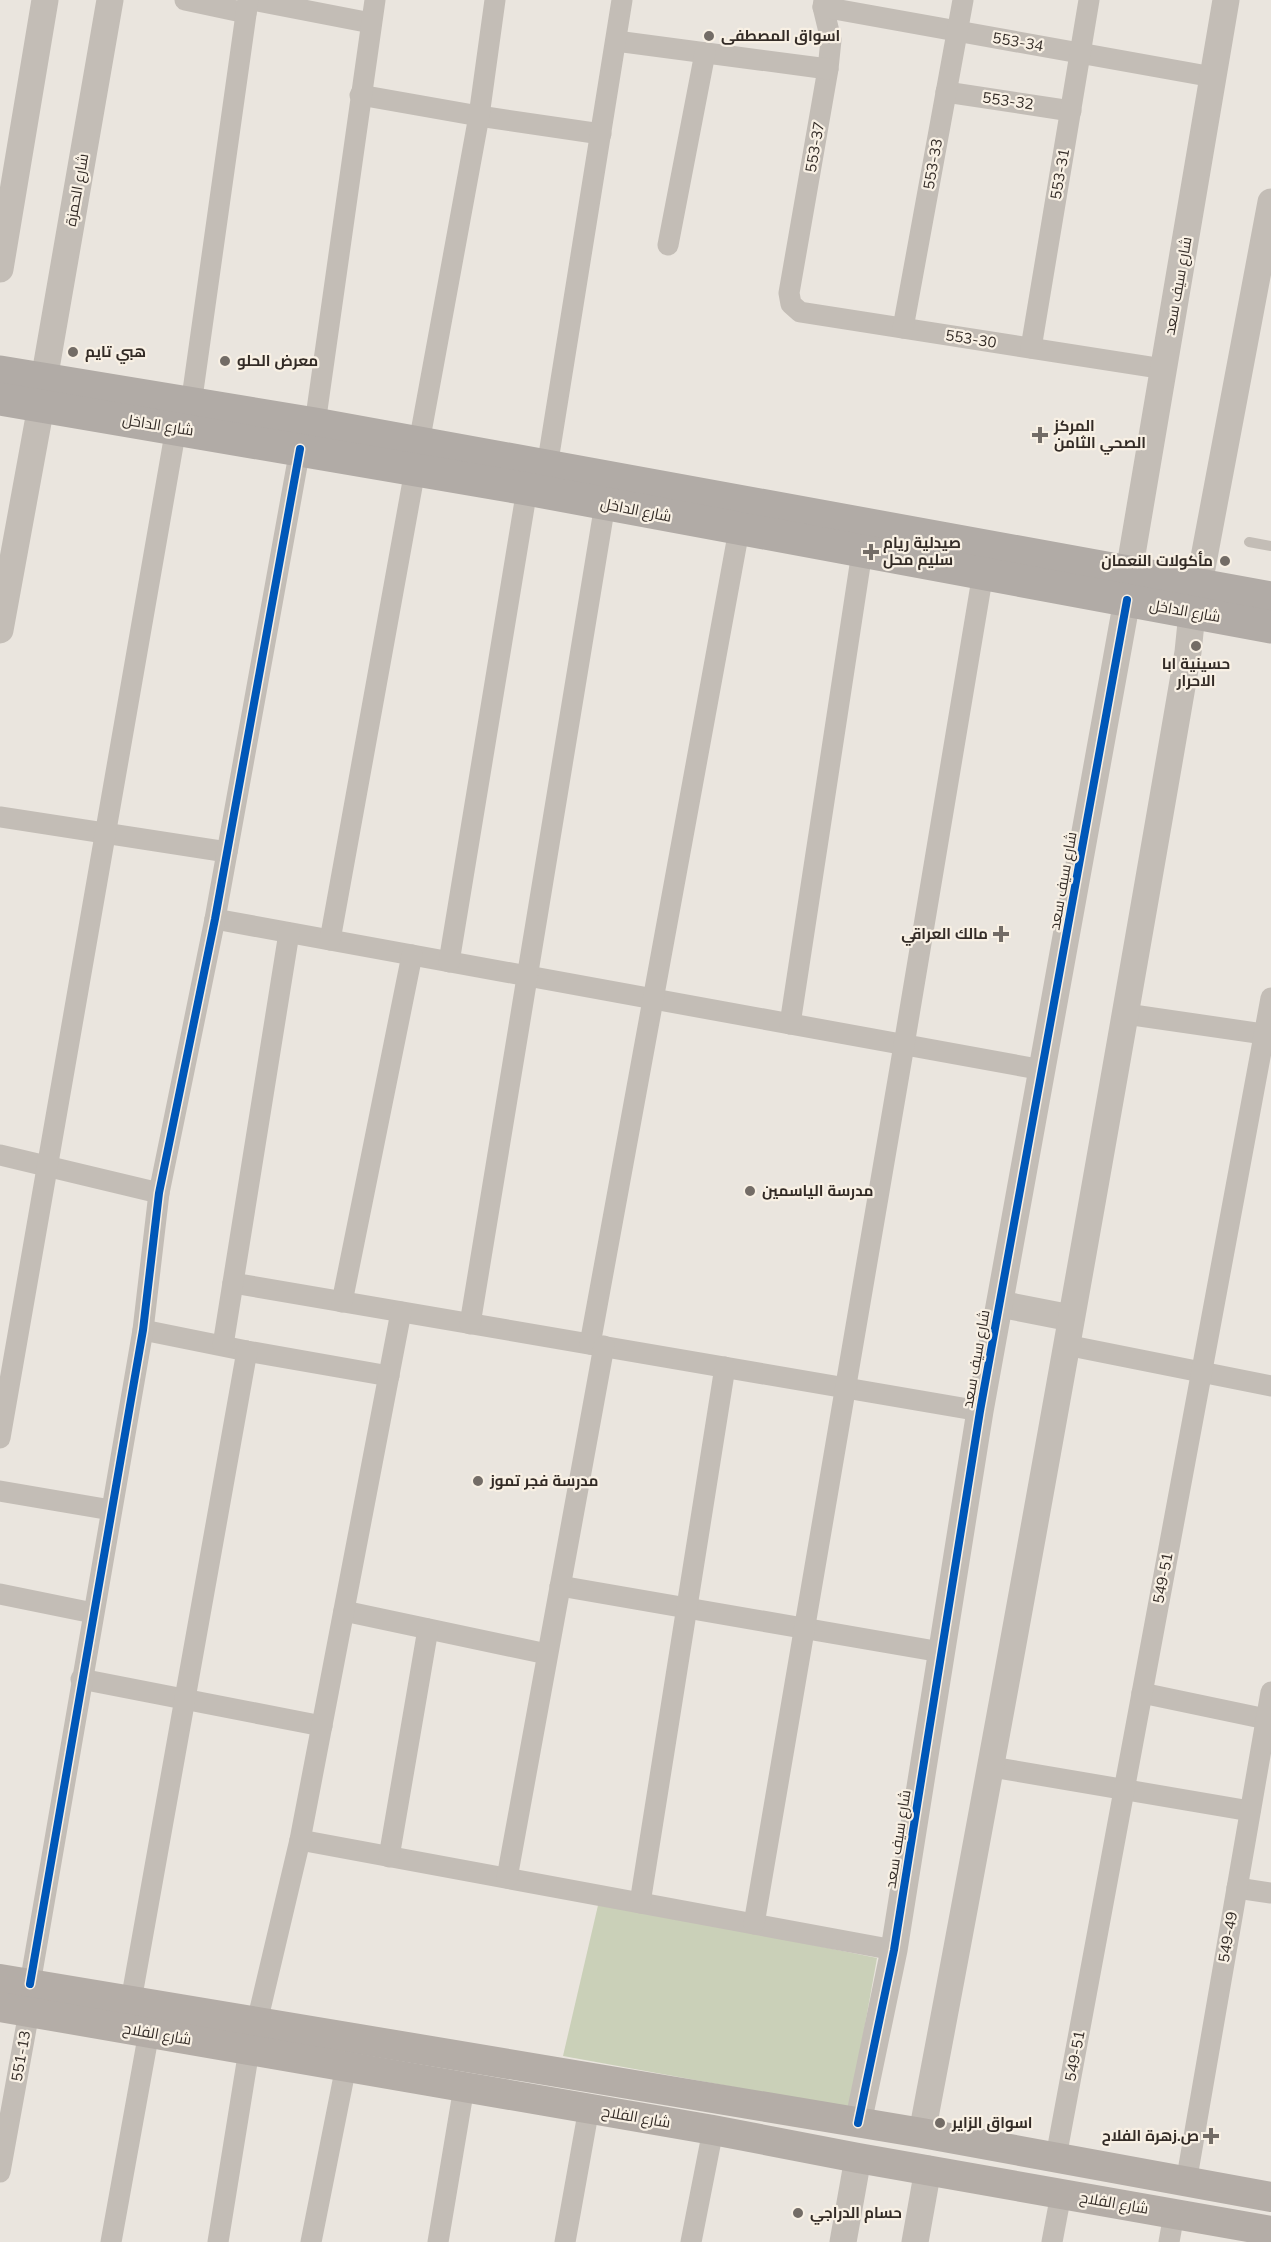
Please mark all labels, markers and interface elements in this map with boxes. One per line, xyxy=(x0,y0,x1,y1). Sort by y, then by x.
place label: اسواق المصطفى xyxy=(721,26,840,45)
street label: 553-34 xyxy=(991,28,1045,55)
marker: اسواق المصطفى xyxy=(702,29,716,43)
street label: 553-32 xyxy=(981,88,1035,113)
street label: 553-37 xyxy=(801,120,828,174)
street label: 553-33 xyxy=(919,137,946,191)
street label: 553-31 xyxy=(1046,147,1073,201)
street label: شارع الحمزة xyxy=(61,152,94,228)
street label: شارع سيف سعد xyxy=(1160,235,1197,337)
street label: 553-30 xyxy=(944,325,998,352)
place label: هبي تايم xyxy=(85,342,146,364)
marker: هبي تايم xyxy=(66,345,80,359)
place label: معرض الحلو xyxy=(237,351,318,370)
marker: معرض الحلو xyxy=(218,354,232,368)
street label: شارع الداخل xyxy=(121,409,195,441)
place label: المركز الصحي الثامن xyxy=(1053,416,1146,455)
marker: المركز الصحي الثامن xyxy=(1031,426,1049,444)
street label: شارع الداخل xyxy=(599,493,673,528)
place label: صيدلية ريام سليم محل xyxy=(883,533,961,570)
marker: صيدلية ريام سليم محل xyxy=(864,545,878,559)
place label: مأكولات النعمان xyxy=(1101,551,1213,570)
marker: مأكولات النعمان xyxy=(1218,554,1232,568)
street label: شارع الداخل xyxy=(1148,595,1222,628)
marker: حسينية ابا الاحرار xyxy=(1189,639,1203,653)
place label: حسينية ابا الاحرار xyxy=(1162,654,1230,690)
street label: شارع سيف سعد xyxy=(1045,830,1082,932)
place label: مالك العراقي xyxy=(901,924,988,946)
marker: مالك العراقي xyxy=(992,925,1010,943)
place label: مدرسة الياسمين xyxy=(762,1181,873,1200)
marker: مدرسة الياسمين xyxy=(743,1184,757,1198)
street label: شارع سيف سعد xyxy=(958,1308,995,1410)
place label: مدرسة فجر تموز xyxy=(489,1471,598,1490)
marker: مدرسة فجر تموز xyxy=(471,1474,485,1488)
street label: 549-51 xyxy=(1148,1551,1177,1605)
street label: شارع سيف سعد xyxy=(880,1788,917,1890)
street label: 549-49 xyxy=(1214,1910,1241,1964)
street label: شارع الفلاح xyxy=(121,2018,193,2051)
street label: 551-13 xyxy=(7,2029,34,2083)
street label: 549-51 xyxy=(1060,2029,1089,2083)
street label: شارع الفلاح xyxy=(600,2101,672,2134)
place label: اسواق الزاير xyxy=(951,2113,1033,2132)
marker: اسواق الزاير xyxy=(933,2116,947,2130)
place label: ص.زهرة الفلاح xyxy=(1102,2126,1199,2146)
marker: ص.زهرة الفلاح xyxy=(1204,2129,1218,2143)
street label: شارع الفلاح xyxy=(1078,2187,1150,2220)
place label: حسام الدراجي xyxy=(810,2203,902,2225)
marker: حسام الدراجي xyxy=(791,2206,805,2220)

